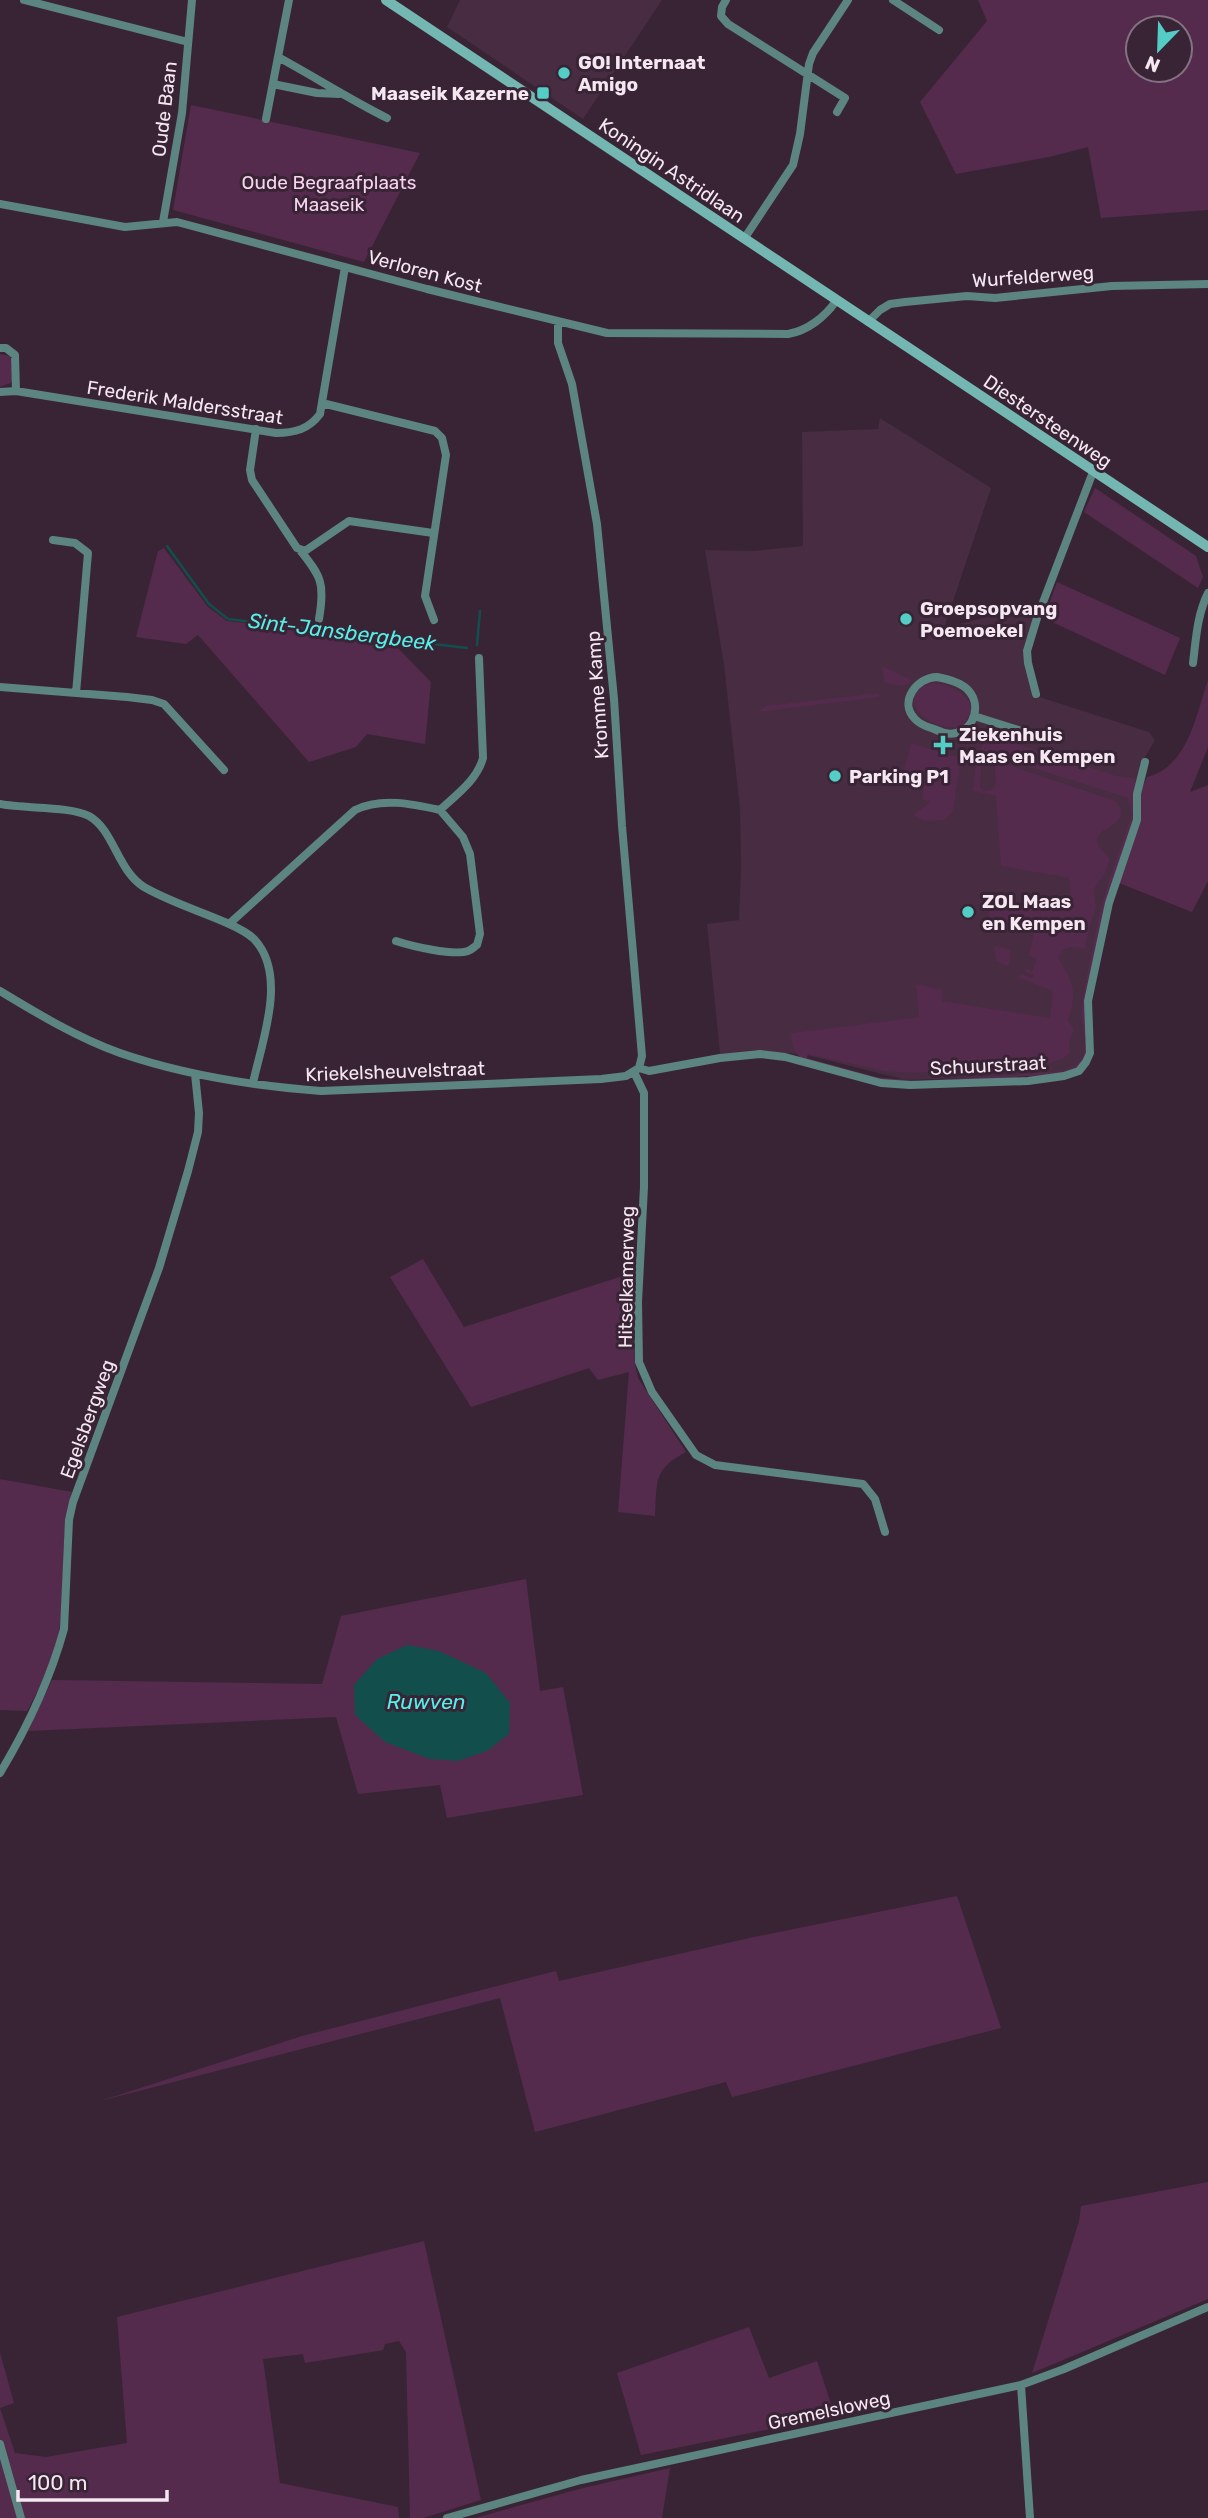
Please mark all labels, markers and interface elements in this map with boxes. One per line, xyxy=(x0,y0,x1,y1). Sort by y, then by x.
north arrow xyxy=(1124,14,1194,84)
place label: GO! Internaat Amigo xyxy=(578,51,705,96)
text: N xyxy=(1142,51,1163,77)
street label: Oude Baan xyxy=(147,60,182,158)
marker: GO! Internaat Amigo xyxy=(556,65,572,81)
place label: Maaseik Kazerne xyxy=(371,82,529,105)
marker: Maaseik Kazerne xyxy=(535,85,551,101)
street label: Koningin Astridlaan xyxy=(594,113,749,228)
park label: Oude Begraafplaats Maaseik xyxy=(242,171,416,216)
street label: Verloren Kost xyxy=(365,245,485,298)
street label: Wurfelderweg xyxy=(971,261,1095,292)
street label: Diestersteenweg xyxy=(979,370,1116,473)
street label: Frederik Maldersstraat xyxy=(85,376,285,429)
place label: Groepsopvang Poemoekel xyxy=(920,597,1057,642)
water label: Sint-Jansbergbeek xyxy=(247,608,438,656)
marker: Groepsopvang Poemoekel xyxy=(898,611,914,627)
street label: Kromme Kamp xyxy=(582,630,613,760)
place label: Ziekenhuis Maas en Kempen xyxy=(959,723,1116,768)
marker: Ziekenhuis Maas en Kempen xyxy=(933,735,953,755)
place label: Parking P1 xyxy=(849,765,949,788)
marker: Parking P1 xyxy=(827,768,843,784)
place label: ZOL Maas en Kempen xyxy=(982,890,1086,935)
marker: ZOL Maas en Kempen xyxy=(960,904,976,920)
street label: Schuurstraat xyxy=(929,1051,1047,1080)
street label: Kriekelsheuvelstraat xyxy=(305,1057,486,1086)
street label: Hitselkamerweg xyxy=(614,1206,639,1348)
street label: Egelsbergweg xyxy=(55,1357,120,1482)
water label: Ruwven xyxy=(387,1689,465,1714)
street label: Gremelsloweg xyxy=(766,2386,892,2435)
scale bar xyxy=(18,2458,166,2502)
text: 100 m xyxy=(28,2470,87,2495)

